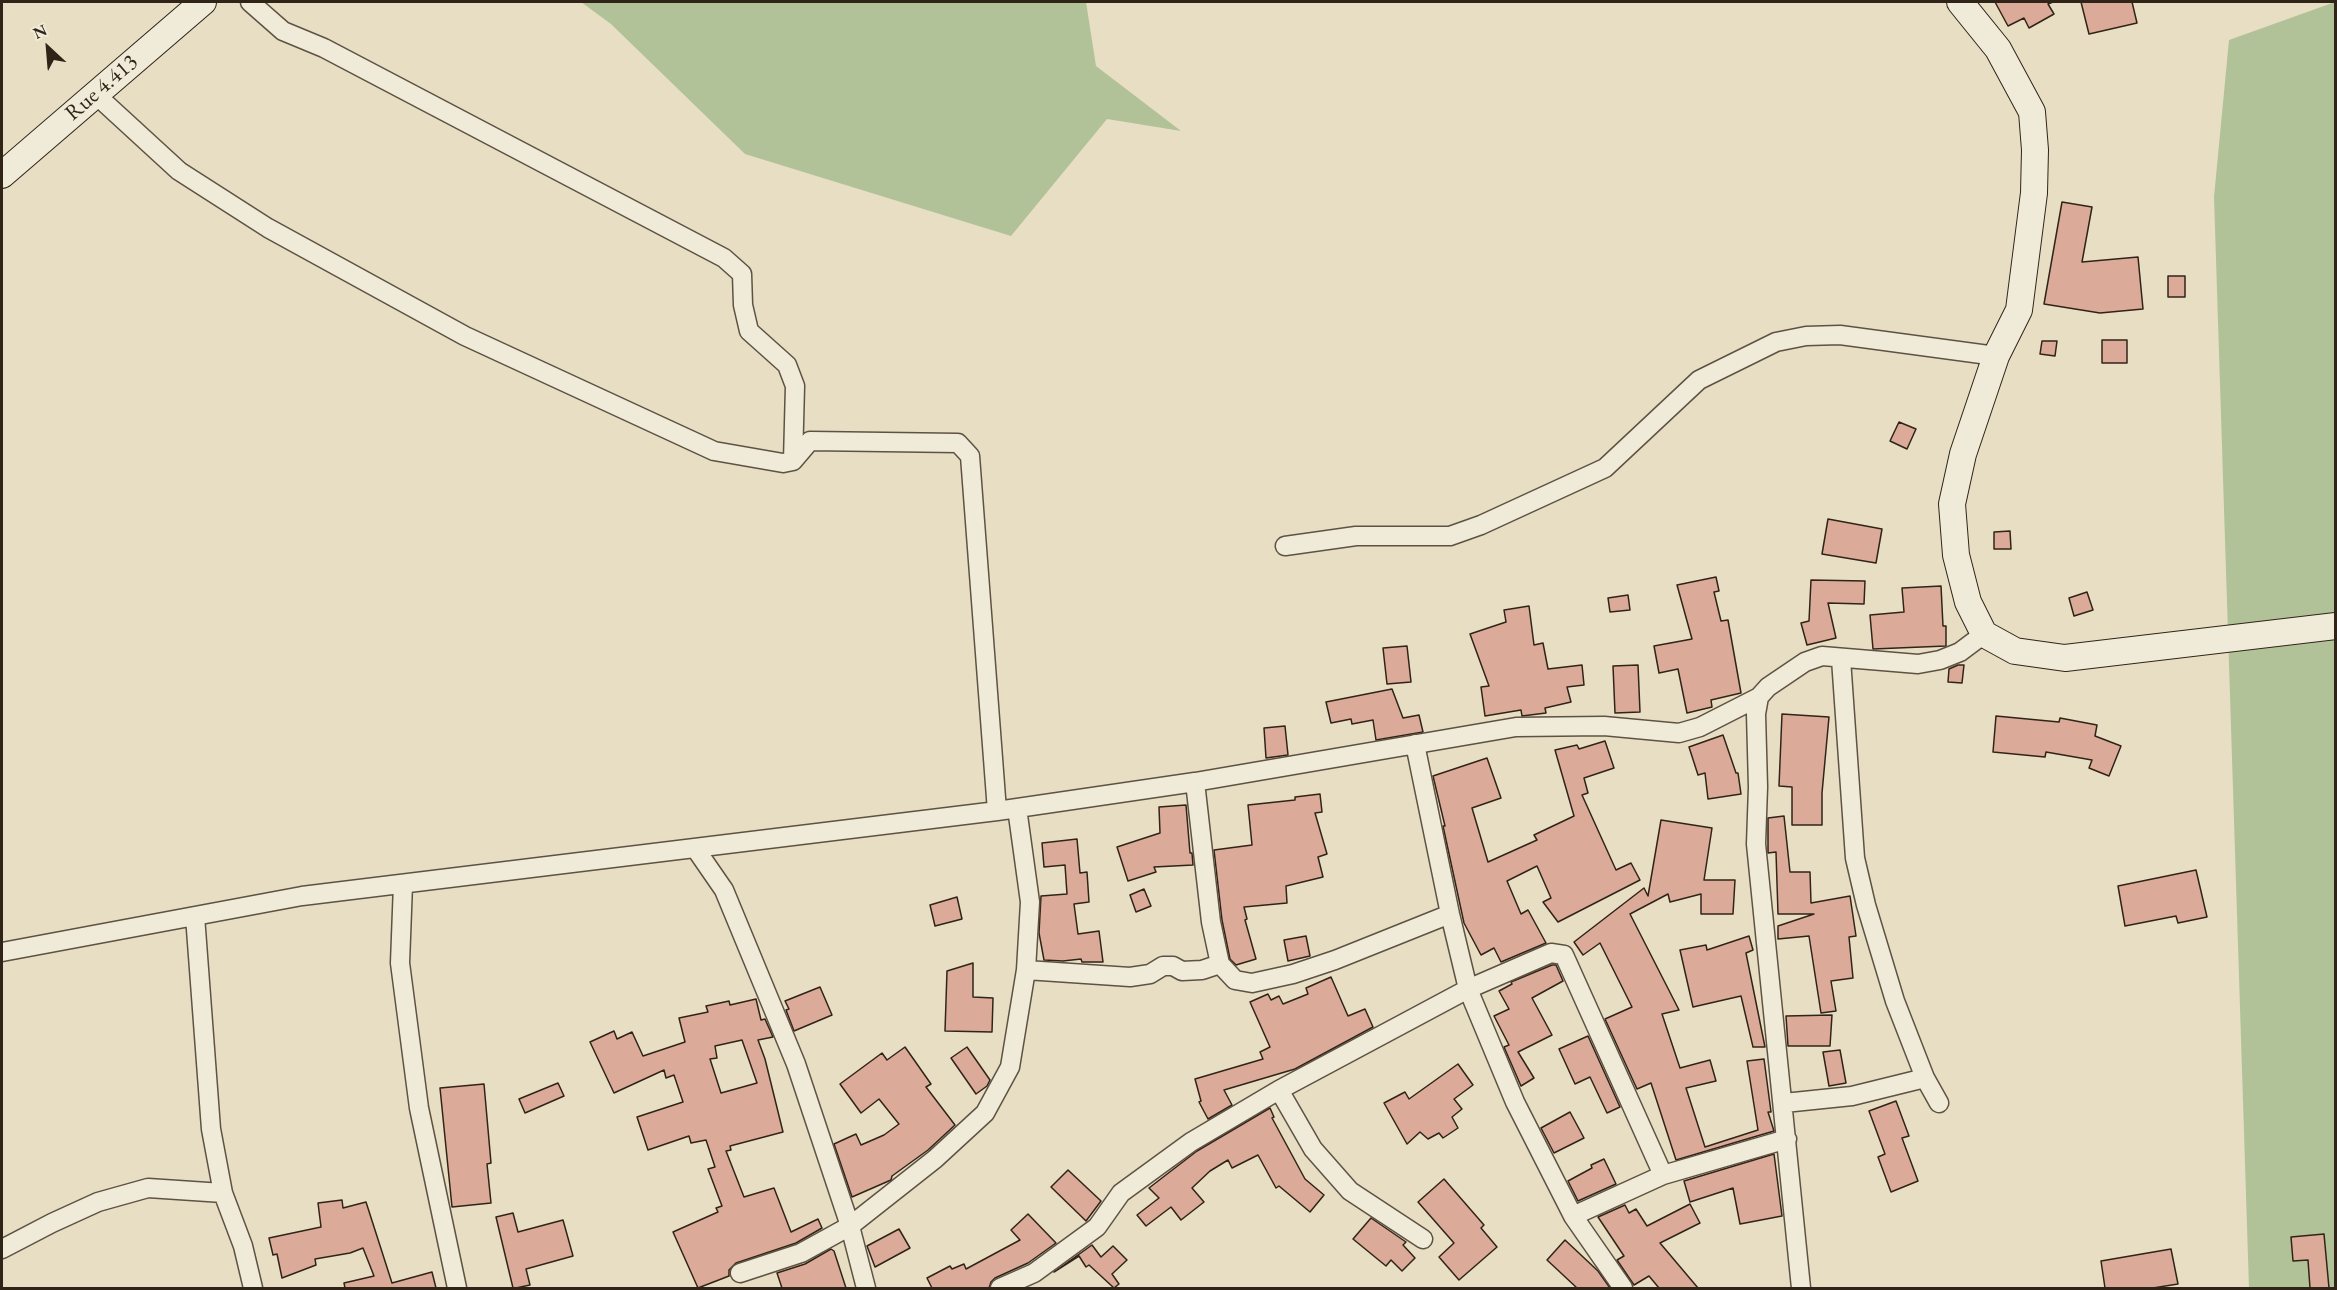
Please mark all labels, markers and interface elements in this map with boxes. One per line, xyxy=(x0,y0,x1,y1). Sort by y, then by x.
north arrow xyxy=(18,18,78,78)
text: N xyxy=(29,19,50,44)
street label: Rue 4.413 xyxy=(60,49,144,127)

